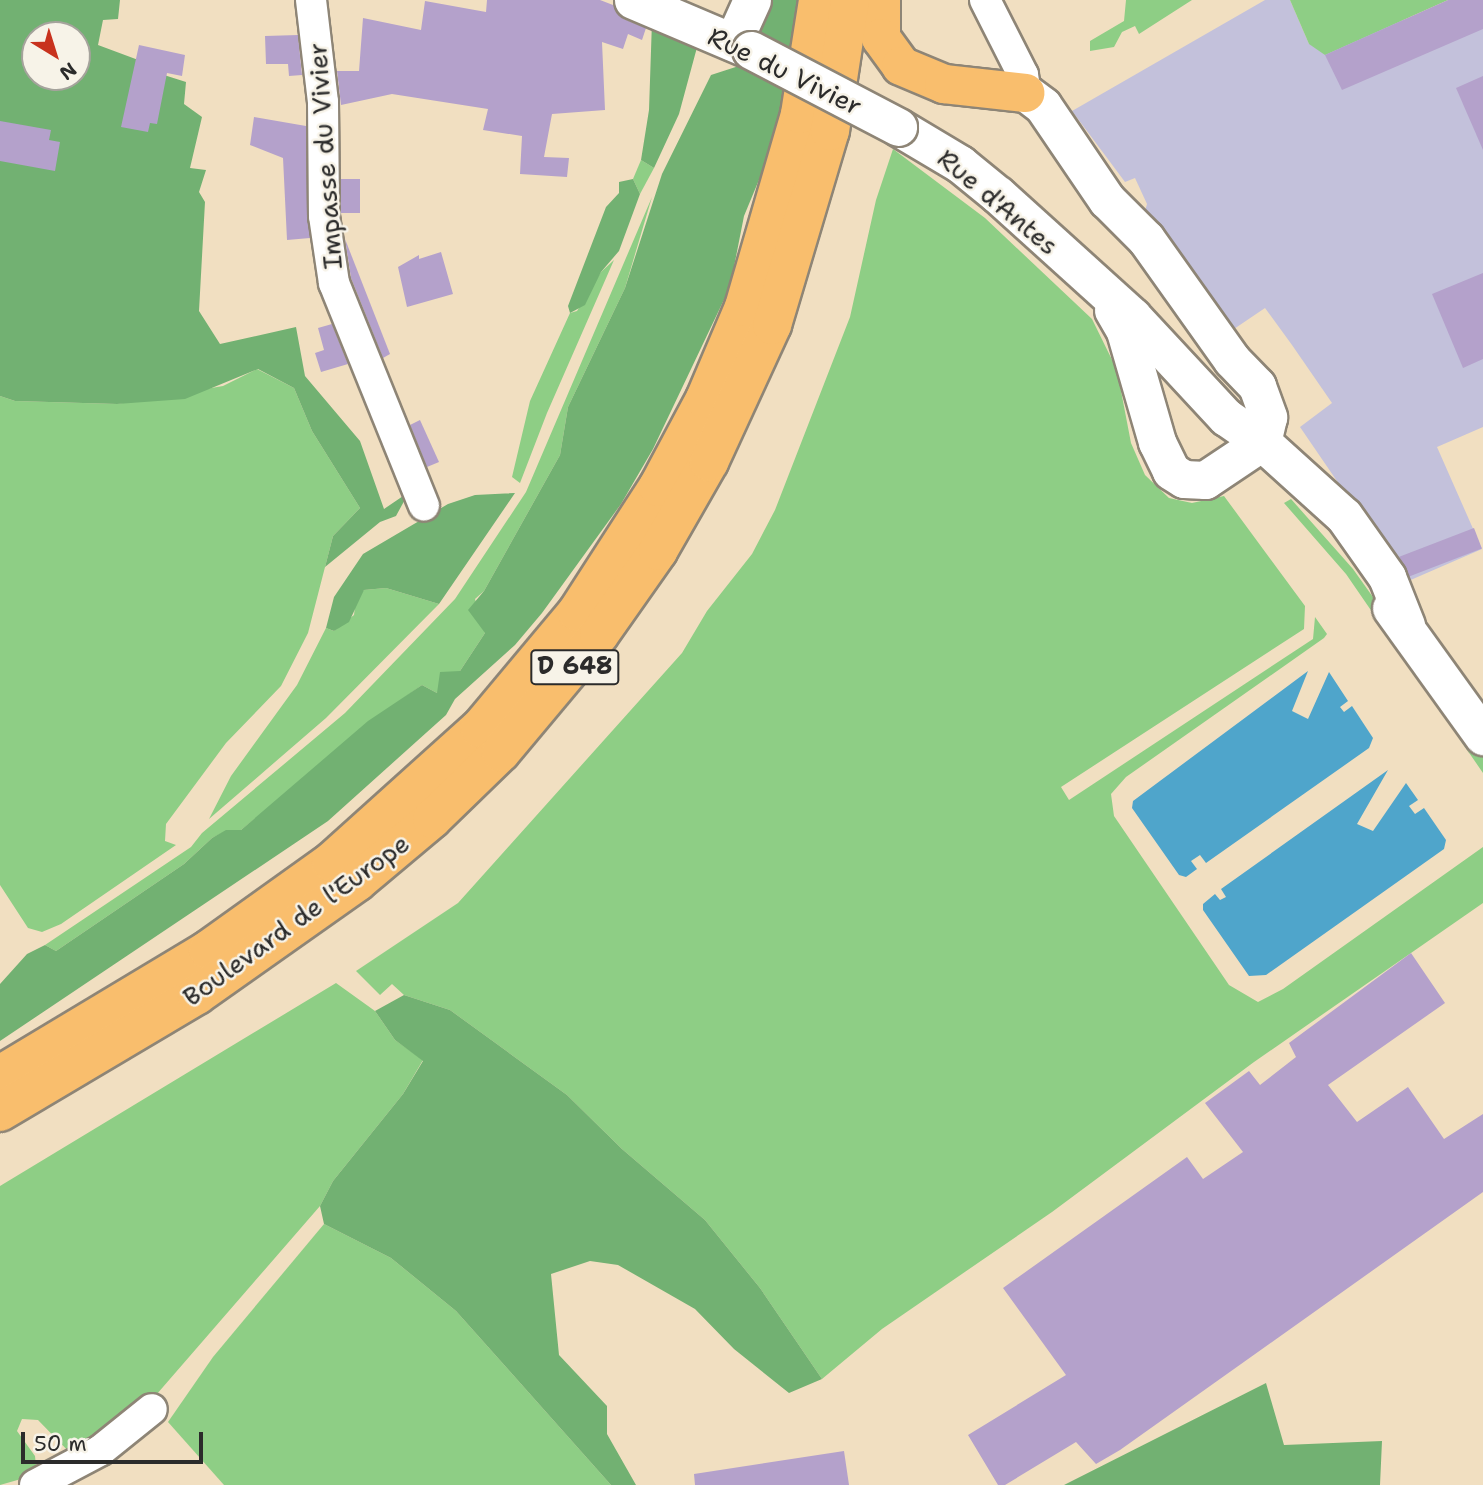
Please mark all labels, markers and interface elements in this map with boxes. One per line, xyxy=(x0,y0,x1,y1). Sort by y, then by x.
street label: Rue du Vivier xyxy=(703,20,867,122)
north arrow xyxy=(21,21,91,91)
street label: Impasse du Vivier xyxy=(302,42,348,270)
text: N xyxy=(54,57,82,86)
street label: Rue d'Antes xyxy=(931,142,1065,262)
road number: D 648 xyxy=(530,646,620,688)
street label: Boulevard de l'Europe xyxy=(177,827,415,1013)
scale bar xyxy=(24,1418,206,1462)
text: 50 m xyxy=(34,1430,87,1458)

